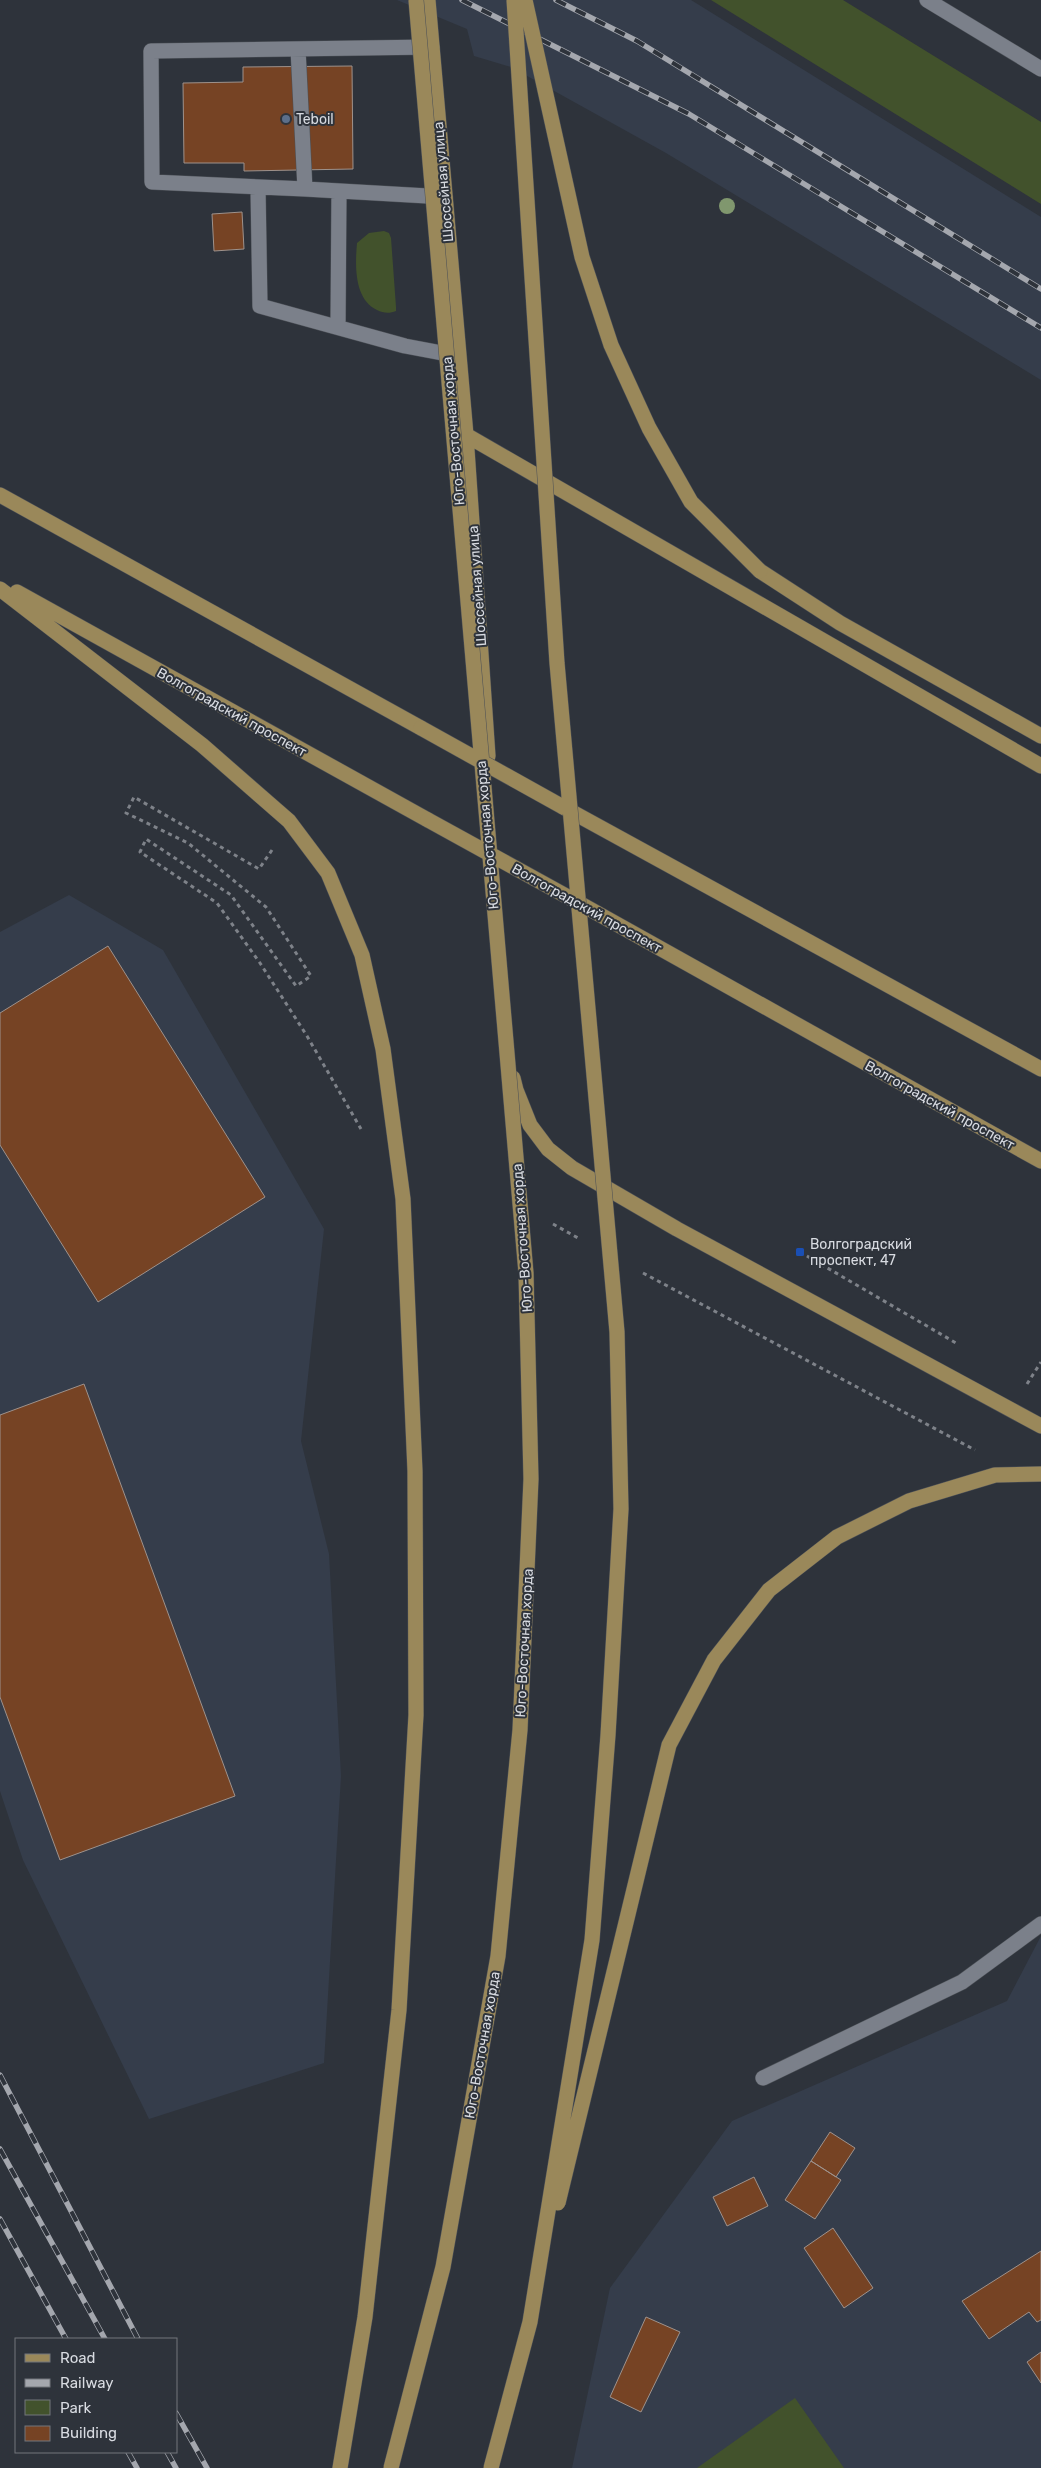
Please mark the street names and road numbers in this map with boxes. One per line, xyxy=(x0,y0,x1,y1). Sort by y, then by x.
street label: Шоссейная улица xyxy=(430,121,457,243)
street label: Юго-Восточная хорда xyxy=(439,356,468,506)
street label: Шоссейная улица xyxy=(465,525,490,647)
street label: Волгоградский проспект xyxy=(154,664,310,761)
street label: Юго-Восточная хорда xyxy=(473,760,502,910)
street label: Волгоградский проспект xyxy=(509,860,665,957)
street label: Волгоградский проспект xyxy=(862,1057,1018,1154)
street label: Юго-Восточная хорда xyxy=(509,1163,536,1313)
street label: Юго-Восточная хорда xyxy=(512,1568,537,1718)
street label: Юго-Восточная хорда xyxy=(461,1970,504,2120)

